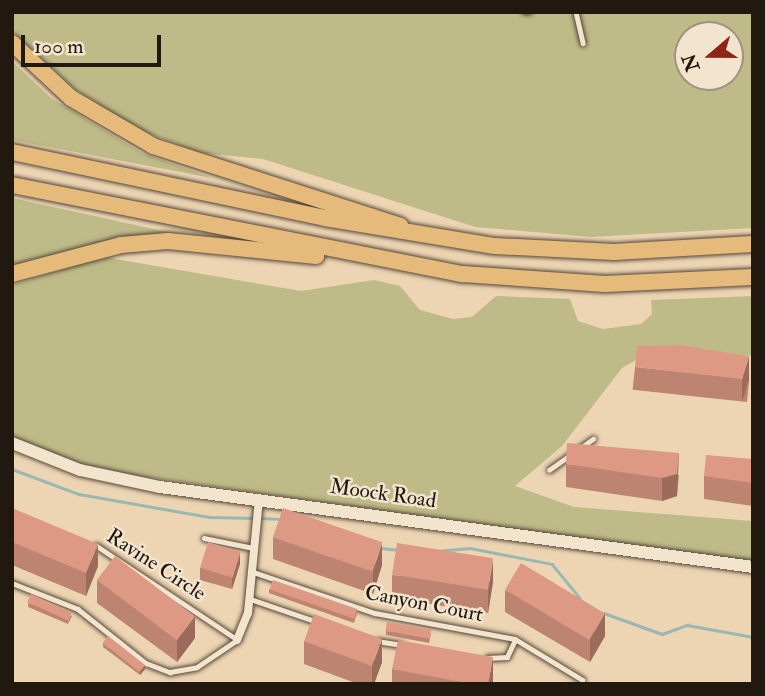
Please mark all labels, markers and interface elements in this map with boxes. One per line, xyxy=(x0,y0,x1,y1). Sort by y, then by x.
scale bar xyxy=(24,21,164,65)
north arrow xyxy=(674,21,744,91)
text: 100 m xyxy=(34,33,84,60)
text: N xyxy=(677,50,705,75)
street label: Moock Road xyxy=(328,474,438,514)
street label: Ravine Circle xyxy=(102,524,210,606)
street label: Canyon Court xyxy=(363,580,485,628)

